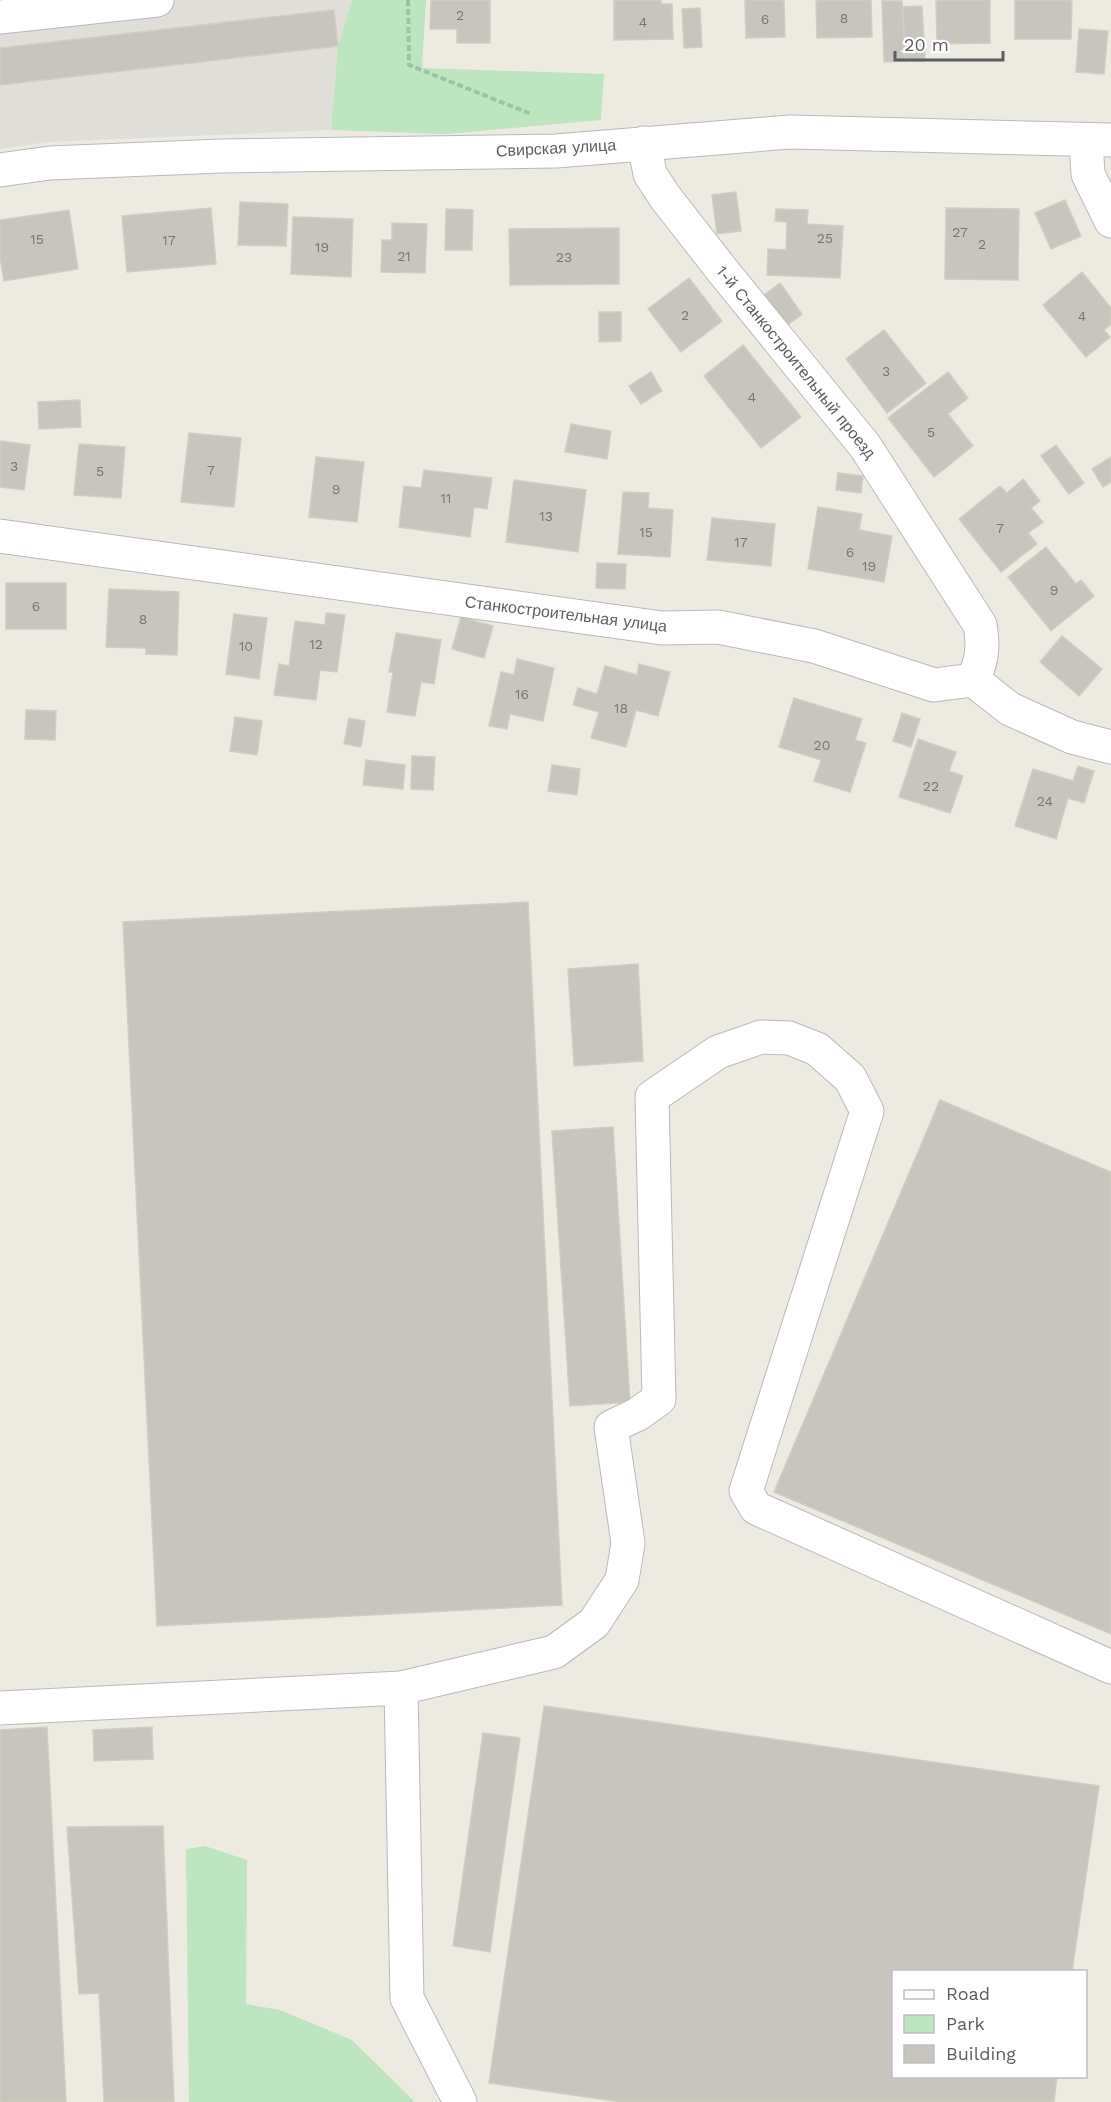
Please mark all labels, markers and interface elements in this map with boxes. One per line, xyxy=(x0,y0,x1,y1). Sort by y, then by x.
house number: 2 xyxy=(456,7,464,23)
house number: 8 xyxy=(840,10,848,26)
house number: 6 xyxy=(761,11,769,27)
house number: 4 xyxy=(639,14,647,30)
scale bar xyxy=(895,24,1003,62)
text: 20 m xyxy=(904,34,949,55)
street label: Свирская улица xyxy=(495,135,617,161)
house number: 27 xyxy=(952,224,968,240)
house number: 25 xyxy=(817,230,833,246)
house number: 15 xyxy=(30,231,44,247)
house number: 17 xyxy=(162,232,176,248)
house number: 2 xyxy=(978,236,986,252)
house number: 19 xyxy=(315,239,329,255)
house number: 21 xyxy=(397,248,411,264)
house number: 23 xyxy=(556,249,572,265)
street label: 1-й Станкостроительный проезд xyxy=(712,262,880,463)
house number: 2 xyxy=(681,307,689,323)
house number: 4 xyxy=(1078,308,1086,324)
house number: 3 xyxy=(882,363,890,379)
house number: 4 xyxy=(748,389,756,405)
house number: 5 xyxy=(927,424,935,440)
house number: 3 xyxy=(10,458,18,474)
house number: 7 xyxy=(207,462,215,478)
house number: 5 xyxy=(96,463,104,479)
house number: 9 xyxy=(332,481,340,497)
house number: 11 xyxy=(441,490,451,506)
house number: 13 xyxy=(539,508,553,524)
house number: 7 xyxy=(996,520,1004,536)
house number: 15 xyxy=(639,524,653,540)
house number: 17 xyxy=(734,534,748,550)
house number: 6 xyxy=(846,544,854,560)
house number: 19 xyxy=(862,558,876,574)
house number: 9 xyxy=(1050,582,1058,598)
street label: Станкостроительная улица xyxy=(464,592,668,636)
house number: 6 xyxy=(32,598,40,614)
house number: 8 xyxy=(139,611,147,627)
house number: 12 xyxy=(309,636,323,652)
house number: 10 xyxy=(239,638,253,654)
house number: 16 xyxy=(515,686,529,702)
house number: 18 xyxy=(614,700,628,716)
house number: 20 xyxy=(814,737,830,753)
house number: 22 xyxy=(923,778,939,794)
house number: 24 xyxy=(1037,793,1053,809)
legend xyxy=(892,1970,1087,2078)
text: Road xyxy=(946,1983,990,2004)
text: Park xyxy=(946,2013,985,2034)
text: Building xyxy=(946,2043,1016,2064)

